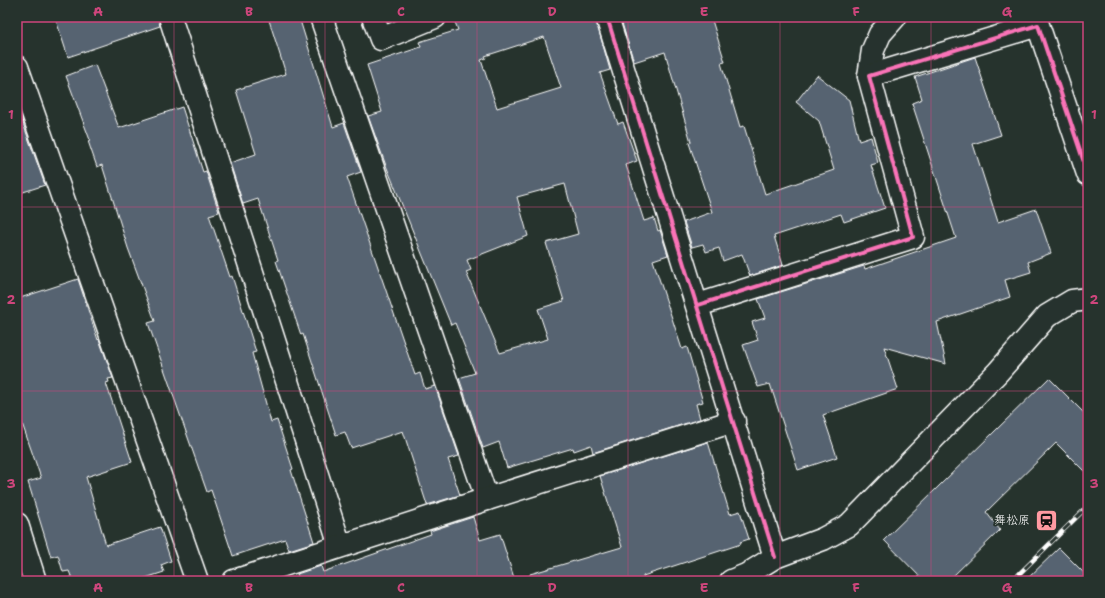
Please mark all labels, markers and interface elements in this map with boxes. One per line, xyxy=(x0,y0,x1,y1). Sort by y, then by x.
text: A xyxy=(93,3,103,20)
text: B xyxy=(245,3,253,20)
text: C xyxy=(397,3,405,20)
text: D xyxy=(547,3,557,20)
text: E xyxy=(700,3,709,20)
text: F xyxy=(852,3,860,20)
text: G xyxy=(1002,3,1013,20)
text: 1 xyxy=(8,106,14,123)
text: 1 xyxy=(1091,106,1097,123)
text: 2 xyxy=(6,291,16,308)
text: 2 xyxy=(1089,291,1099,308)
text: 3 xyxy=(6,475,16,492)
text: 3 xyxy=(1089,475,1099,492)
station icon: 舞松原 xyxy=(1033,507,1059,533)
place label: 舞松原 xyxy=(994,512,1030,528)
text: A xyxy=(93,579,103,596)
text: B xyxy=(245,579,253,596)
text: C xyxy=(397,579,405,596)
text: D xyxy=(547,579,557,596)
text: E xyxy=(700,579,709,596)
text: F xyxy=(852,579,860,596)
text: G xyxy=(1002,579,1013,596)

